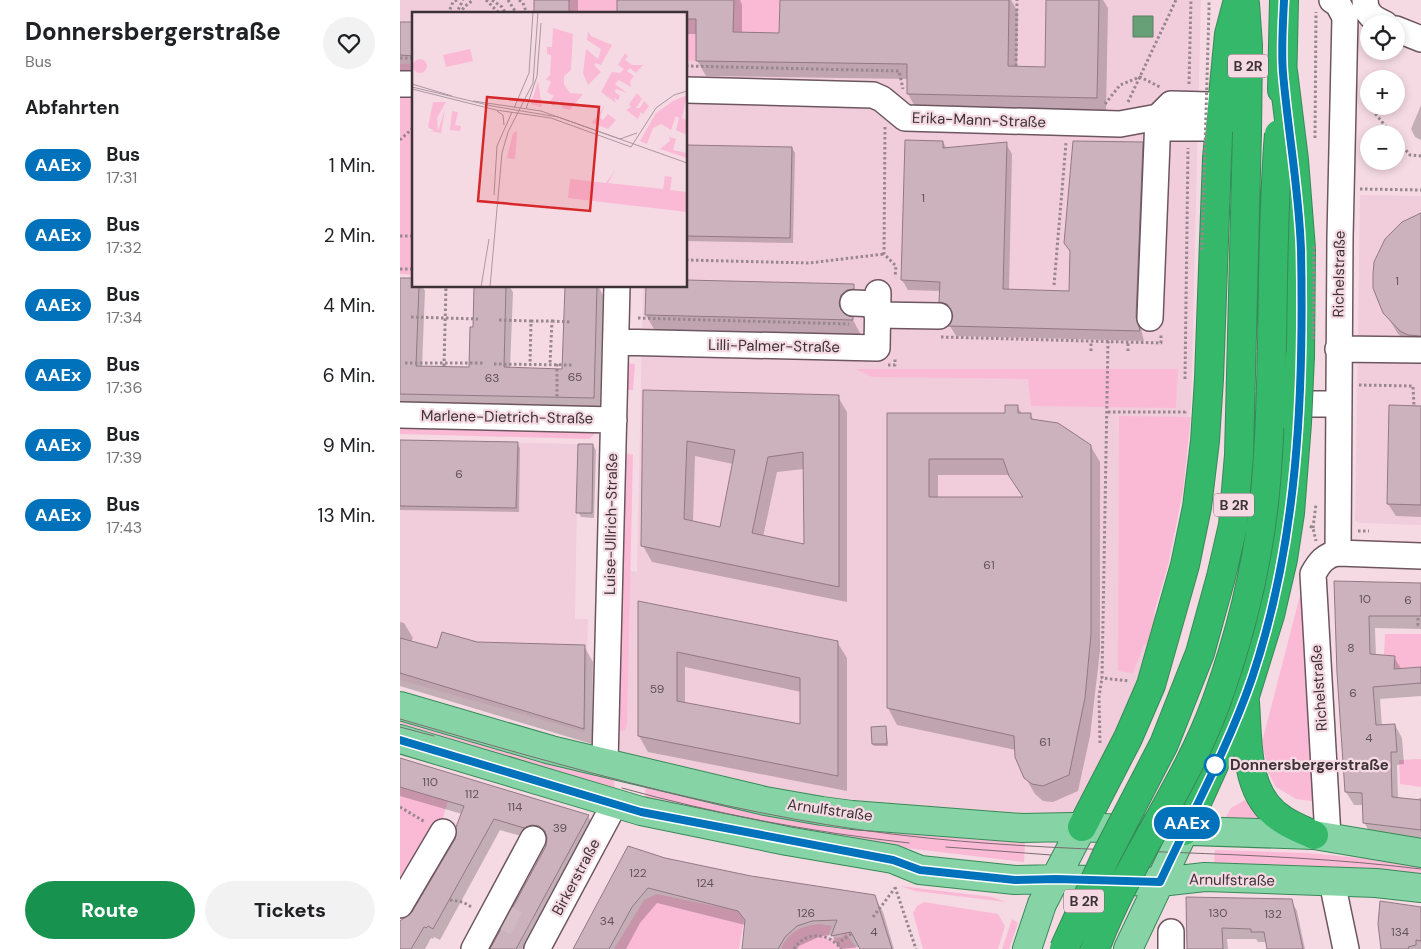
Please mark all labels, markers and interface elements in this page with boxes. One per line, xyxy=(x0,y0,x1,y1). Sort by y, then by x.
inset map xyxy=(412,12,688,288)
map controls xyxy=(1360,15,1405,170)
button: locate xyxy=(1360,15,1405,60)
text: Donnersbergerstraße xyxy=(25,16,281,47)
button: heart xyxy=(323,17,375,69)
text: Bus xyxy=(25,51,52,72)
road number: B 2R xyxy=(1228,54,1268,78)
button: + xyxy=(1360,70,1405,115)
text: Abfahrten xyxy=(25,95,119,120)
street label: Erika-Mann-Straße xyxy=(912,108,1046,132)
button: − xyxy=(1360,125,1405,170)
text: Bus xyxy=(106,142,140,167)
text: AAEx xyxy=(35,153,81,177)
text: 1 Min. xyxy=(329,153,375,178)
text: 17:31 xyxy=(106,167,137,188)
house number: 1 xyxy=(921,190,925,206)
text: Bus xyxy=(106,212,140,237)
text: AAEx xyxy=(35,223,81,247)
text: 2 Min. xyxy=(324,223,375,248)
street label: Richelstraße xyxy=(1328,231,1350,317)
text: 17:32 xyxy=(106,237,142,258)
house number: 1 xyxy=(1395,273,1399,289)
text: Bus xyxy=(106,282,140,307)
text: AAEx xyxy=(35,293,81,317)
text: 4 Min. xyxy=(323,293,375,318)
text: 17:34 xyxy=(106,307,142,328)
street label: Lilli-Palmer-Straße xyxy=(708,335,840,357)
text: Bus xyxy=(106,352,140,377)
text: AAEx xyxy=(35,363,81,387)
text: 6 Min. xyxy=(323,363,375,388)
house number: 65 xyxy=(568,369,582,385)
house number: 63 xyxy=(485,370,499,386)
text: 17:36 xyxy=(106,377,143,398)
street label: Marlene-Dietrich-Straße xyxy=(421,405,593,429)
text: Bus xyxy=(106,422,140,447)
text: AAEx xyxy=(35,433,81,457)
text: 9 Min. xyxy=(323,433,375,458)
text: 17:39 xyxy=(106,447,142,468)
street label: Luise-Ullrich-Straße xyxy=(600,453,622,595)
house number: 6 xyxy=(455,466,463,482)
text: Bus xyxy=(106,492,140,517)
road number: B 2R xyxy=(1214,494,1254,516)
text: AAEx xyxy=(35,503,81,527)
text: 13 Min. xyxy=(318,503,375,528)
text: 17:43 xyxy=(106,517,142,538)
house number: 61 xyxy=(983,557,995,573)
house number: 10 xyxy=(1359,591,1371,607)
house number: 6 xyxy=(1404,592,1412,608)
house number: 8 xyxy=(1347,640,1355,656)
street label: Richelstraße xyxy=(1306,644,1332,732)
house number: 59 xyxy=(650,681,664,697)
house number: 6 xyxy=(1349,685,1357,701)
house number: 4 xyxy=(1365,730,1373,746)
house number: 61 xyxy=(1039,734,1051,750)
marker: Donnersbergerstraße xyxy=(1204,754,1226,776)
place label: Donnersbergerstraße xyxy=(1230,755,1389,775)
house number: 110 xyxy=(422,774,438,790)
house number: 112 xyxy=(465,786,479,802)
street label: Arnulfstraße xyxy=(786,794,874,826)
house number: 114 xyxy=(508,799,522,815)
line badge: AAEx xyxy=(1152,807,1222,839)
text: AAEx xyxy=(1164,811,1210,835)
house number: 39 xyxy=(553,820,567,836)
street label: Birkerstraße xyxy=(547,835,605,919)
house number: 122 xyxy=(629,865,647,881)
street label: Arnulfstraße xyxy=(1189,869,1275,891)
house number: 124 xyxy=(696,875,714,891)
button: Route xyxy=(25,881,195,939)
button: Tickets xyxy=(205,881,375,939)
road number: B 2R xyxy=(1064,889,1104,912)
house number: 126 xyxy=(797,905,815,921)
house number: 130 xyxy=(1208,905,1228,921)
house number: 132 xyxy=(1264,906,1282,922)
house number: 34 xyxy=(600,913,614,929)
house number: 4 xyxy=(870,924,878,940)
house number: 134 xyxy=(1391,924,1409,940)

